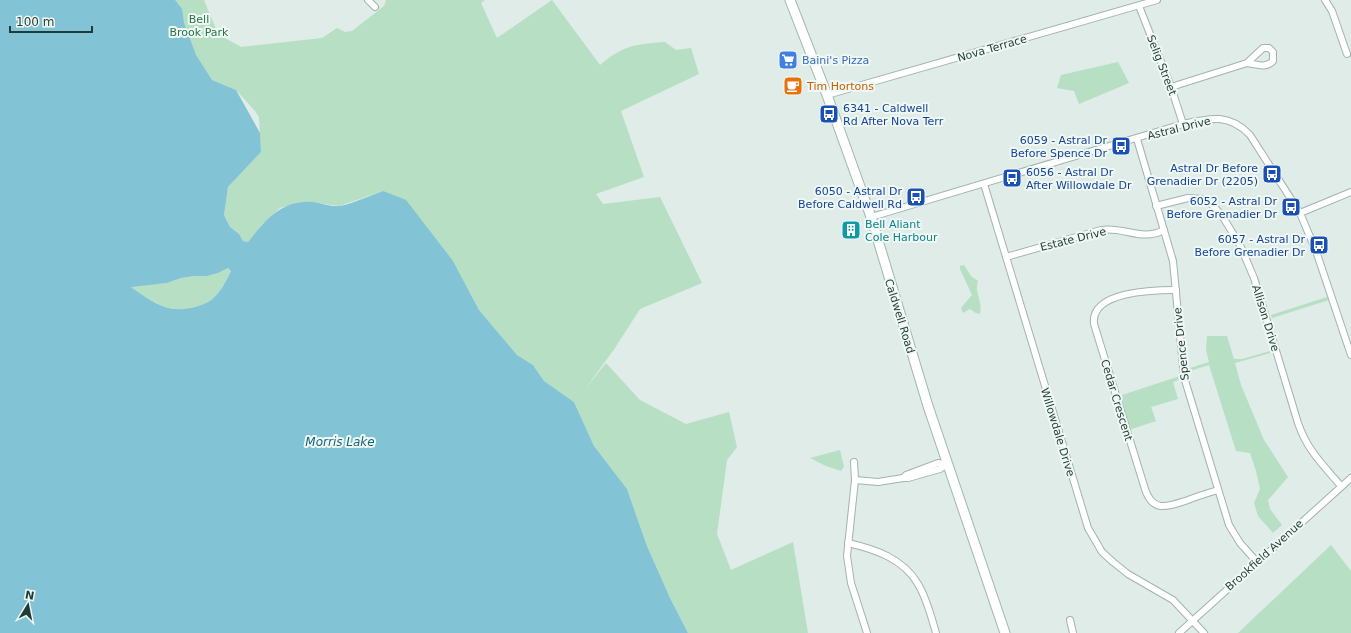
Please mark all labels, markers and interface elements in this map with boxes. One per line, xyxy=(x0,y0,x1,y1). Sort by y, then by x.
scale bar xyxy=(10,8,92,34)
park label: Bell Brook Park xyxy=(170,13,229,39)
text: 100 m xyxy=(16,15,54,29)
street label: Nova Terrace xyxy=(956,32,1029,65)
street label: Selig Street xyxy=(1144,33,1179,98)
supermarket icon: Baini's Pizza xyxy=(777,49,799,71)
place label: Baini's Pizza xyxy=(802,54,869,67)
cafe icon: Tim Hortons xyxy=(782,75,804,97)
place label: Tim Hortons xyxy=(806,80,874,93)
place label: 6341 - Caldwell Rd After Nova Terr xyxy=(843,102,944,128)
bus stop icon: 6341 - Caldwell Rd After Nova Terr xyxy=(818,103,840,125)
street label: Astral Drive xyxy=(1146,114,1212,143)
place label: 6059 - Astral Dr Before Spence Dr xyxy=(1011,134,1107,160)
bus stop icon: 6059 - Astral Dr Before Spence Dr xyxy=(1110,135,1132,157)
place label: Astral Dr Before Grenadier Dr (2205) xyxy=(1147,162,1258,188)
bus stop icon: Astral Dr Before Grenadier Dr (2205) xyxy=(1261,163,1283,185)
place label: 6056 - Astral Dr After Willowdale Dr xyxy=(1026,166,1132,192)
bus stop icon: 6056 - Astral Dr After Willowdale Dr xyxy=(1001,167,1023,189)
place label: 6050 - Astral Dr Before Caldwell Rd xyxy=(798,185,902,211)
bus stop icon: 6050 - Astral Dr Before Caldwell Rd xyxy=(905,186,927,208)
place label: 6052 - Astral Dr Before Grenadier Dr xyxy=(1166,195,1277,221)
bus stop icon: 6052 - Astral Dr Before Grenadier Dr xyxy=(1280,196,1302,218)
place label: Bell Aliant Cole Harbour xyxy=(865,218,938,244)
building icon: Bell Aliant Cole Harbour xyxy=(840,219,862,241)
street label: Estate Drive xyxy=(1039,225,1108,254)
place label: 6057 - Astral Dr Before Grenadier Dr xyxy=(1194,233,1305,259)
bus stop icon: 6057 - Astral Dr Before Grenadier Dr xyxy=(1308,234,1330,256)
street label: Caldwell Road xyxy=(882,277,917,355)
street label: Allison Drive xyxy=(1249,283,1282,353)
street label: Spence Drive xyxy=(1171,307,1192,381)
street label: Cedar Crescent xyxy=(1098,358,1135,443)
street label: Willowdale Drive xyxy=(1038,386,1077,478)
water label: Morris Lake xyxy=(305,435,375,449)
street label: Brookfield Avenue xyxy=(1223,517,1306,594)
north arrow xyxy=(8,585,48,625)
text: N xyxy=(24,588,35,603)

